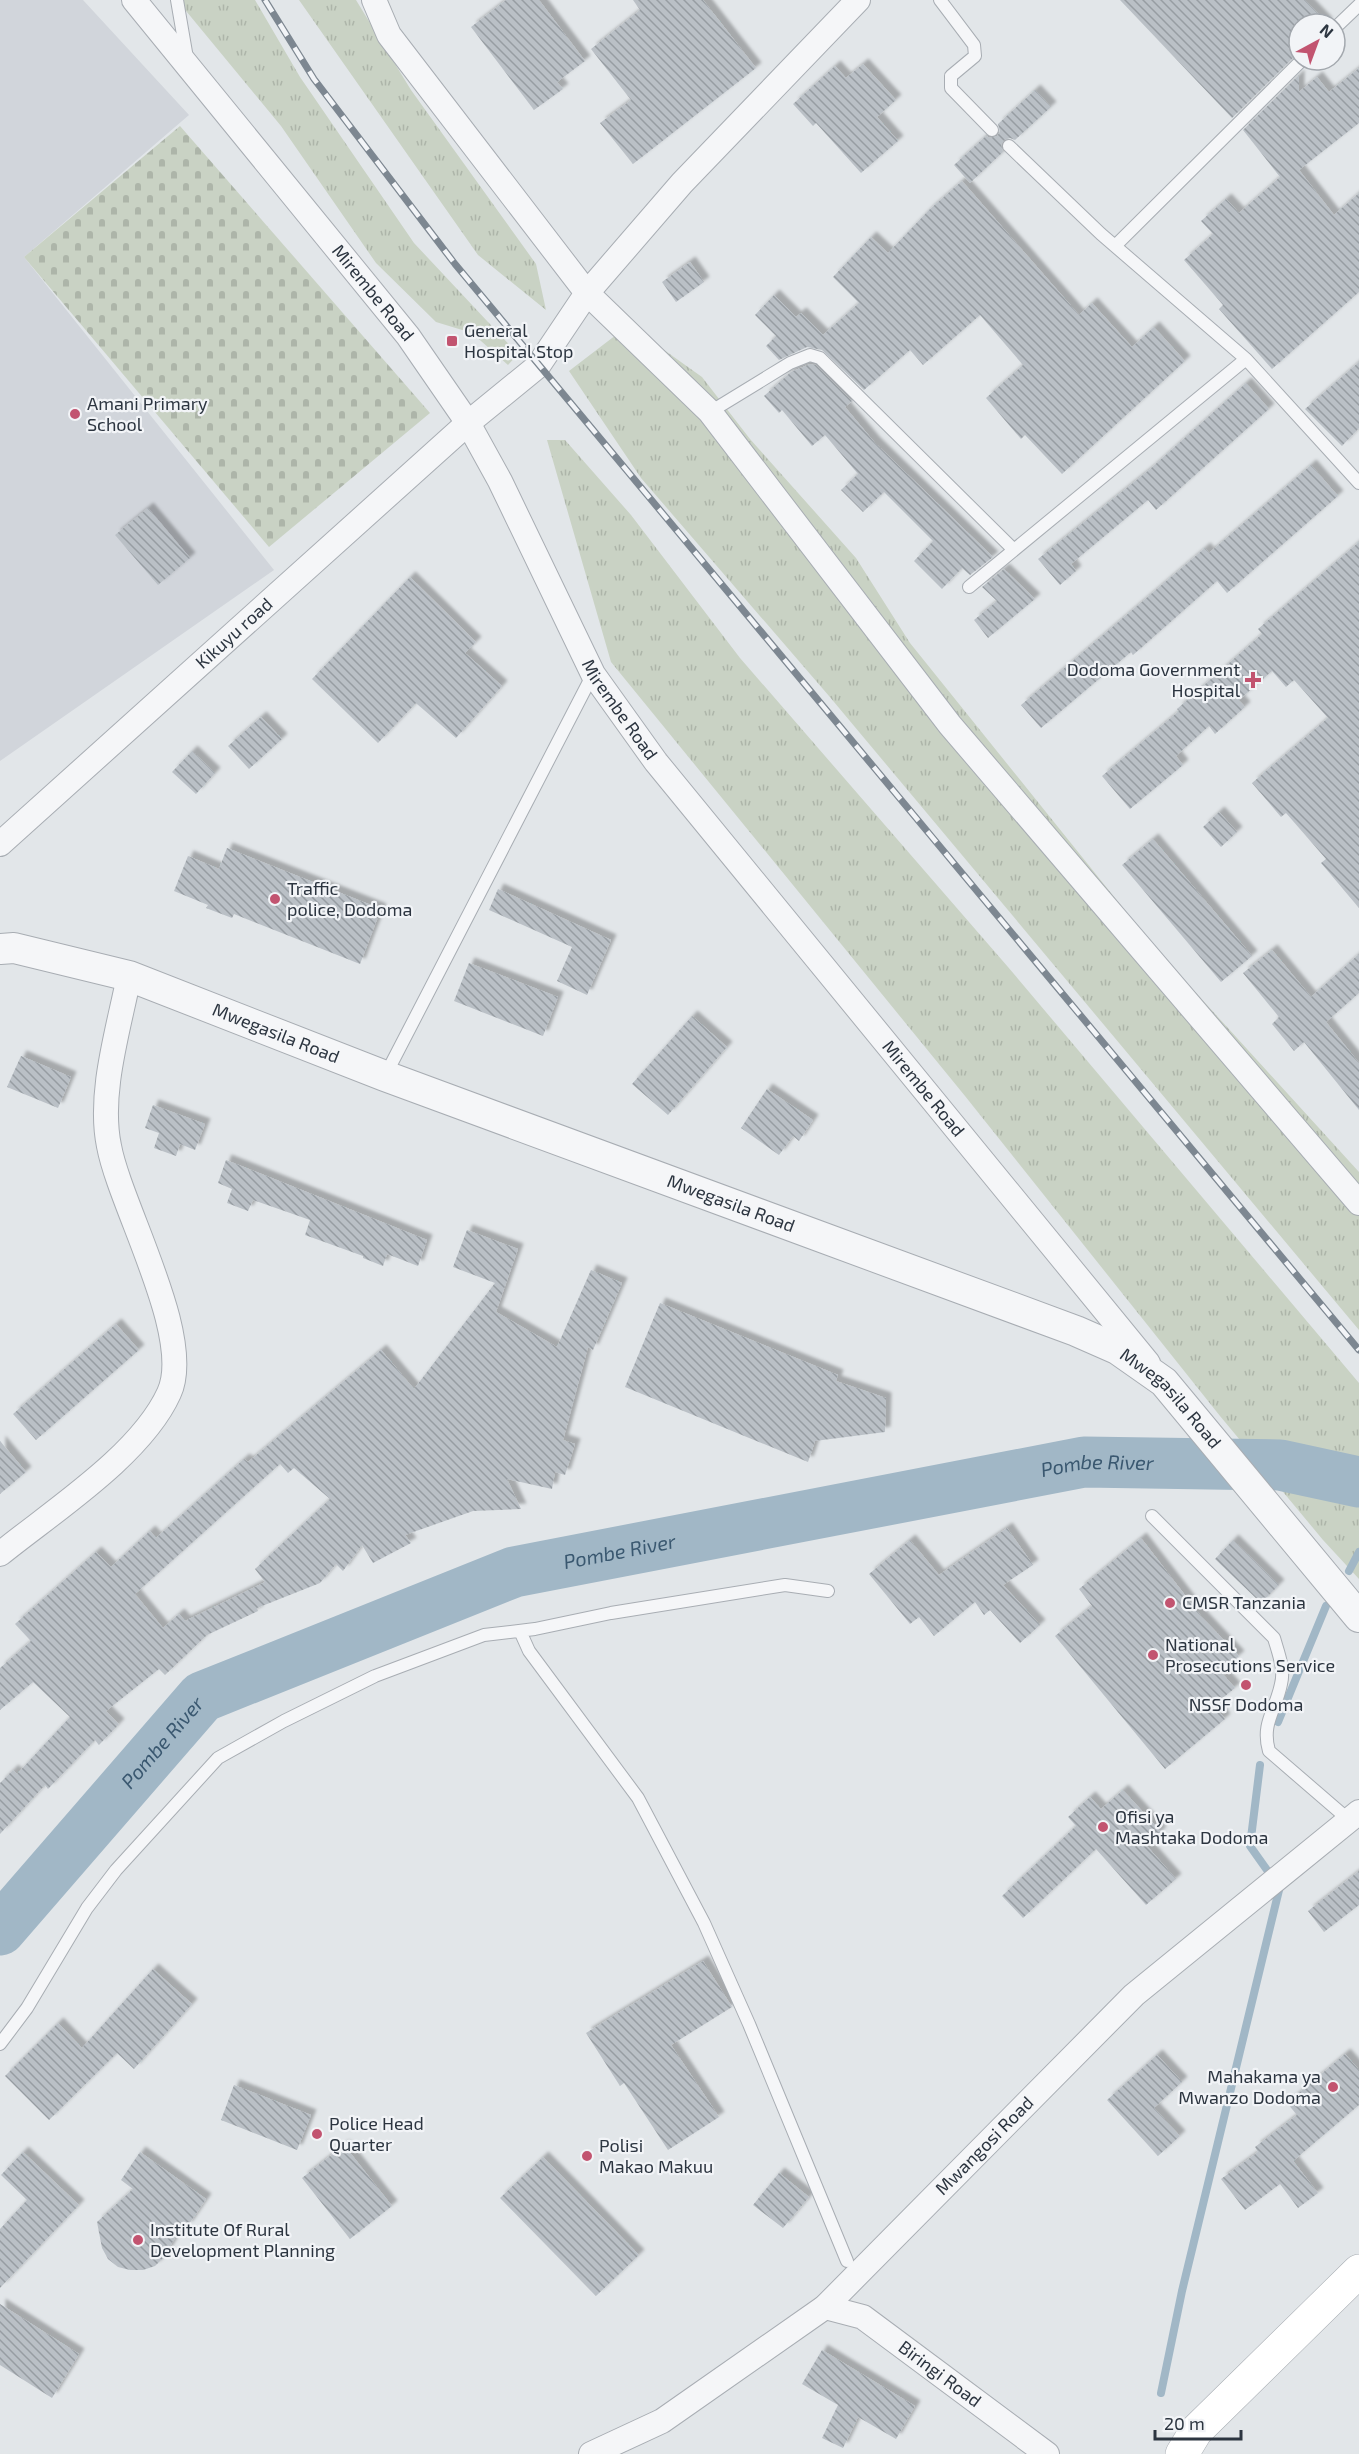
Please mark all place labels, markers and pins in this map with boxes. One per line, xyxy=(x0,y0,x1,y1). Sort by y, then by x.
place label: General Hospital Stop xyxy=(464,319,573,362)
marker: General Hospital Stop xyxy=(445,334,459,348)
place label: Amani Primary School xyxy=(87,392,208,435)
marker: Amani Primary School xyxy=(68,407,82,421)
place label: Dodoma Government Hospital xyxy=(1067,658,1241,701)
marker: Dodoma Government Hospital xyxy=(1244,671,1262,689)
place label: Traffic police, Dodoma xyxy=(287,877,412,920)
marker: Traffic police, Dodoma xyxy=(268,892,282,906)
place label: CMSR Tanzania xyxy=(1182,1591,1306,1613)
marker: CMSR Tanzania xyxy=(1163,1596,1177,1610)
place label: National Prosecutions Service xyxy=(1165,1633,1335,1676)
marker: National Prosecutions Service xyxy=(1146,1648,1160,1662)
marker: NSSF Dodoma xyxy=(1239,1678,1253,1692)
place label: NSSF Dodoma xyxy=(1189,1693,1303,1715)
place label: Ofisi ya Mashtaka Dodoma xyxy=(1115,1805,1268,1848)
marker: Ofisi ya Mashtaka Dodoma xyxy=(1096,1820,1110,1834)
place label: Mahakama ya Mwanzo Dodoma xyxy=(1178,2065,1321,2108)
marker: Mahakama ya Mwanzo Dodoma xyxy=(1326,2080,1340,2094)
place label: Police Head Quarter xyxy=(329,2112,424,2155)
marker: Police Head Quarter xyxy=(310,2127,324,2141)
place label: Polisi Makao Makuu xyxy=(599,2134,713,2177)
marker: Polisi Makao Makuu xyxy=(580,2149,594,2163)
place label: Institute Of Rural Development Planning xyxy=(150,2218,335,2261)
marker: Institute Of Rural Development Planning xyxy=(131,2233,145,2247)

